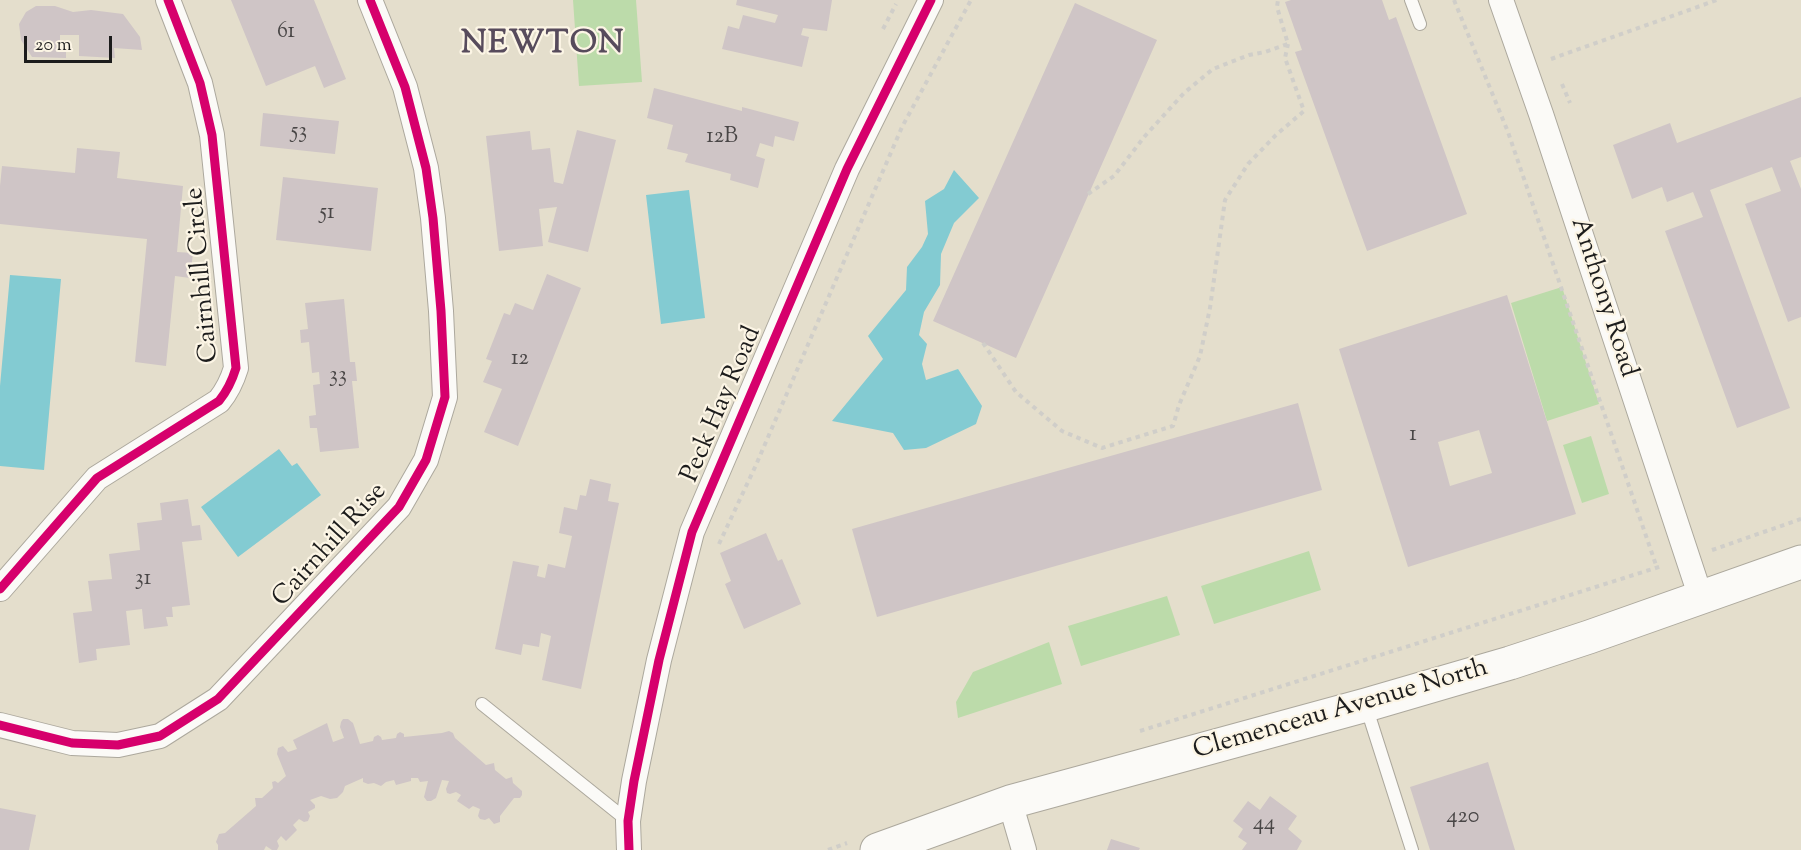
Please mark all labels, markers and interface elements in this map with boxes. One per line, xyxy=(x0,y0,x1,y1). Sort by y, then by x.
house number: 61 xyxy=(277,20,295,46)
scale bar xyxy=(27,24,116,62)
district label: NEWTON xyxy=(461,28,625,66)
text: 20 m xyxy=(35,33,72,59)
house number: 53 xyxy=(291,120,307,146)
house number: 12B xyxy=(706,125,738,151)
street label: Cairnhill Circle xyxy=(181,186,227,364)
house number: 51 xyxy=(319,201,335,227)
street label: Anthony Road xyxy=(1562,214,1642,382)
street label: Peck Hay Road xyxy=(676,322,770,488)
house number: 12 xyxy=(511,347,529,373)
house number: 33 xyxy=(329,364,347,390)
house number: 1 xyxy=(1409,423,1417,449)
street label: Cairnhill Rise xyxy=(267,478,395,614)
house number: 31 xyxy=(135,567,151,593)
street label: Clemenceau Avenue North xyxy=(1190,654,1492,768)
house number: 420 xyxy=(1446,805,1480,831)
house number: 44 xyxy=(1253,812,1275,838)

